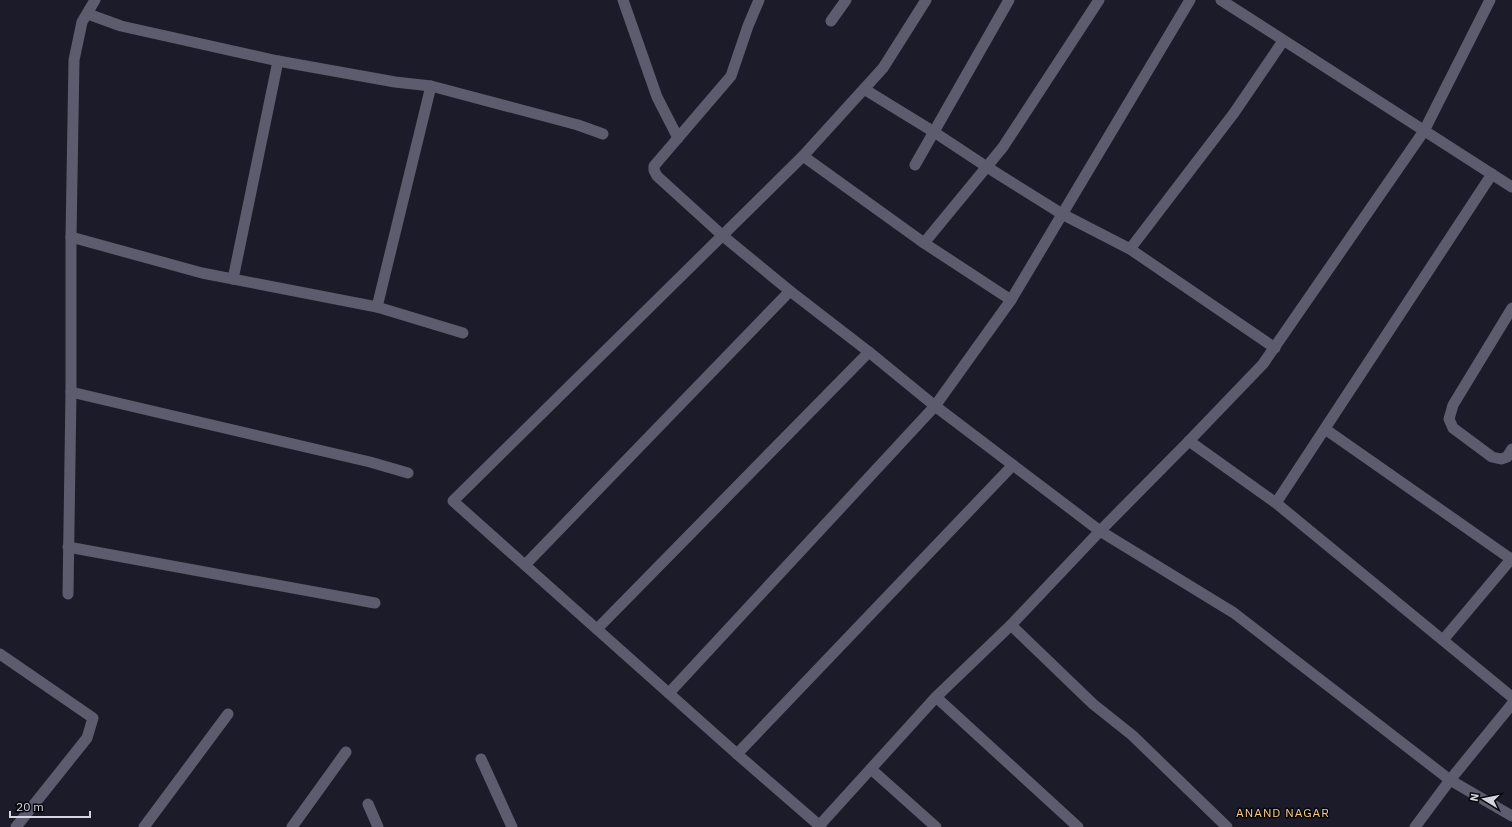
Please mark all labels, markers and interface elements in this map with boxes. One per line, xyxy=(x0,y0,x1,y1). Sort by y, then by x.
north arrow xyxy=(1464,779,1504,819)
text: N xyxy=(1467,792,1482,802)
scale bar xyxy=(10,793,90,819)
text: 20 m xyxy=(16,799,44,814)
district label: ANAND NAGAR xyxy=(1236,805,1330,820)

